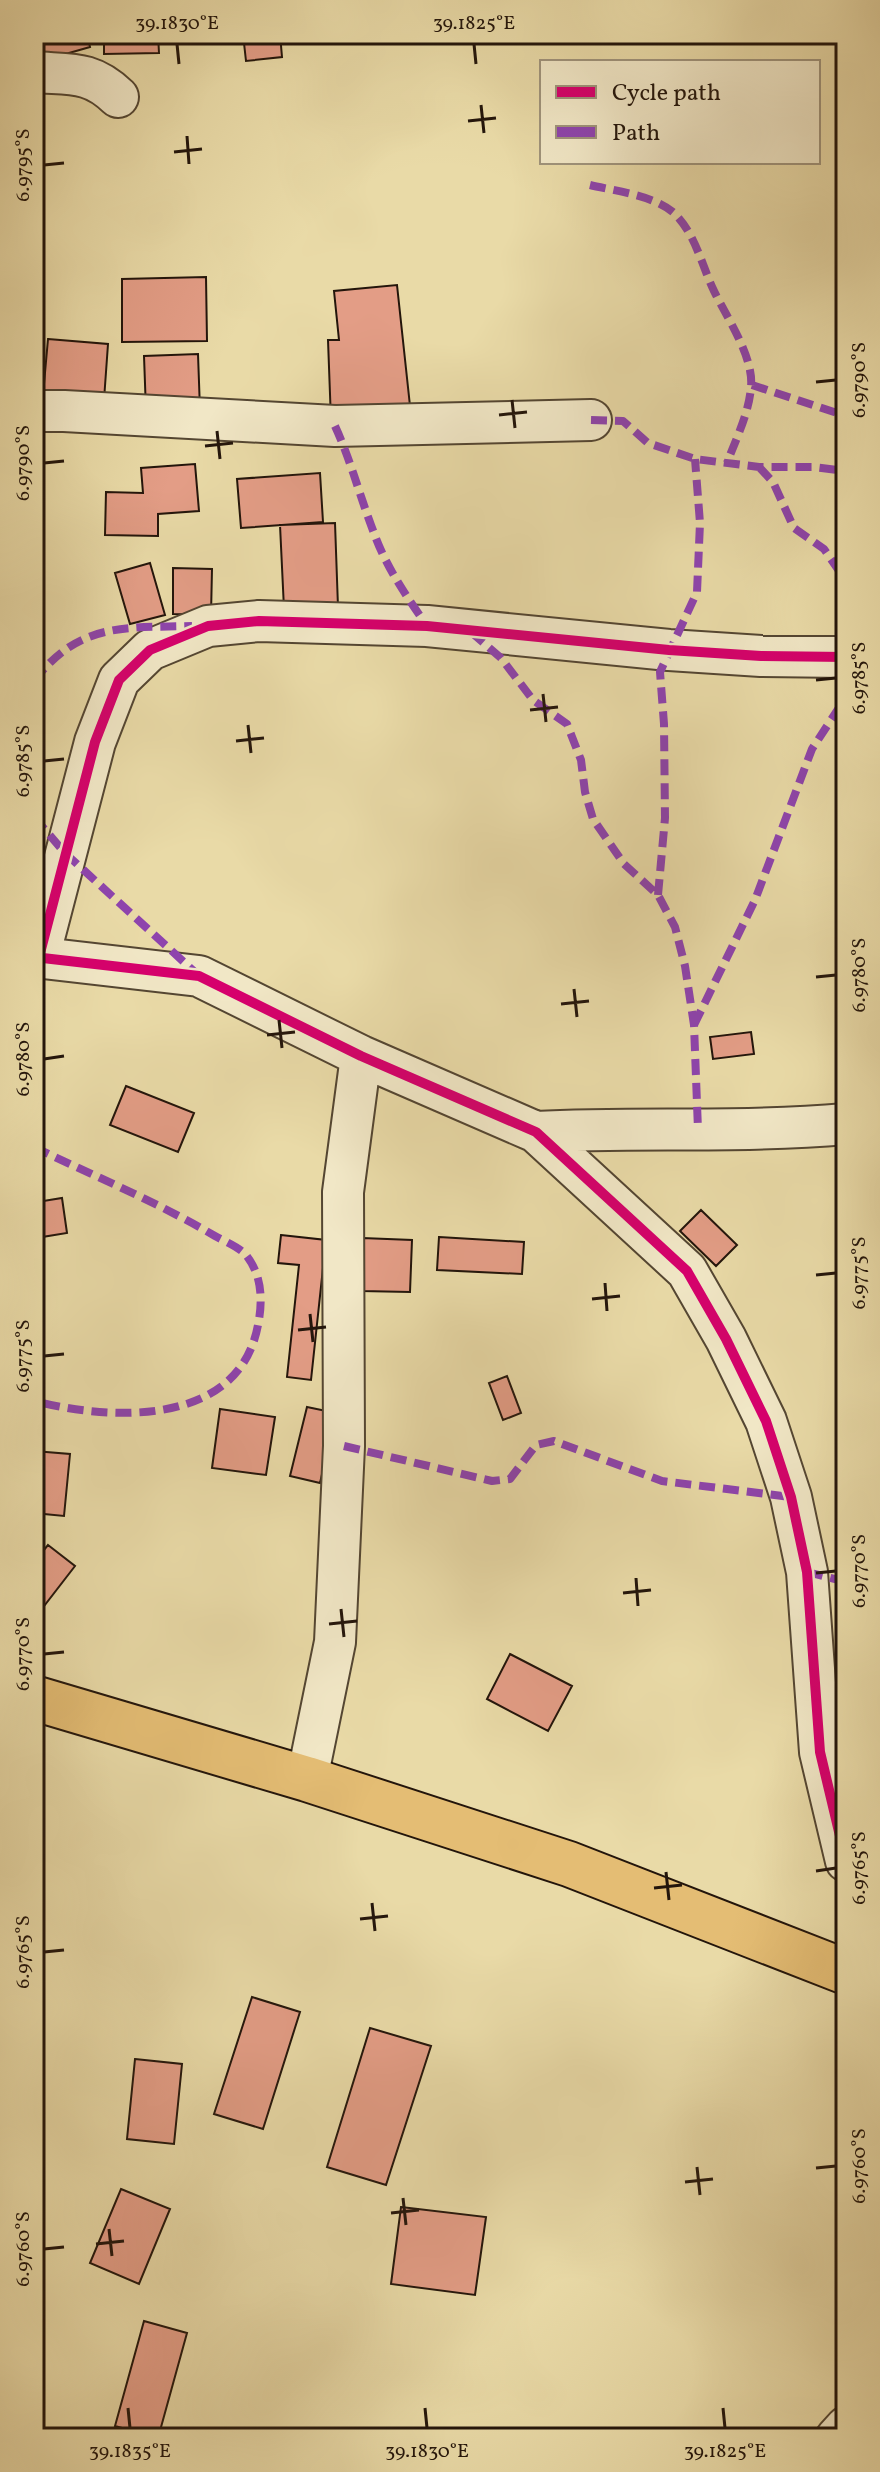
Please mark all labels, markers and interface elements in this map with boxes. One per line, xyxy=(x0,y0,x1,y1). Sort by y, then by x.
text: 39.1830°E xyxy=(135,10,219,38)
text: 39.1825°E xyxy=(433,10,515,38)
legend xyxy=(540,60,820,164)
text: Cycle path xyxy=(612,77,721,111)
text: Path xyxy=(612,117,660,151)
text: 6.9795°S xyxy=(10,128,38,202)
text: 6.9790°S xyxy=(846,342,874,418)
text: 6.9790°S xyxy=(10,425,38,501)
text: 6.9785°S xyxy=(846,642,874,714)
text: 6.9785°S xyxy=(10,725,38,797)
text: 6.9780°S xyxy=(846,938,874,1012)
text: 6.9780°S xyxy=(10,1022,38,1096)
text: 6.9775°S xyxy=(846,1237,874,1309)
text: 6.9775°S xyxy=(10,1320,38,1392)
text: 6.9770°S xyxy=(846,1534,874,1608)
text: 6.9770°S xyxy=(10,1617,38,1691)
text: 6.9765°S xyxy=(846,1831,874,1905)
text: 6.9765°S xyxy=(10,1915,38,1989)
text: 6.9760°S xyxy=(846,2128,874,2204)
text: 6.9760°S xyxy=(10,2211,38,2287)
text: 39.1835°E xyxy=(89,2438,171,2466)
text: 39.1830°E xyxy=(385,2438,469,2466)
text: 39.1825°E xyxy=(684,2438,766,2466)

